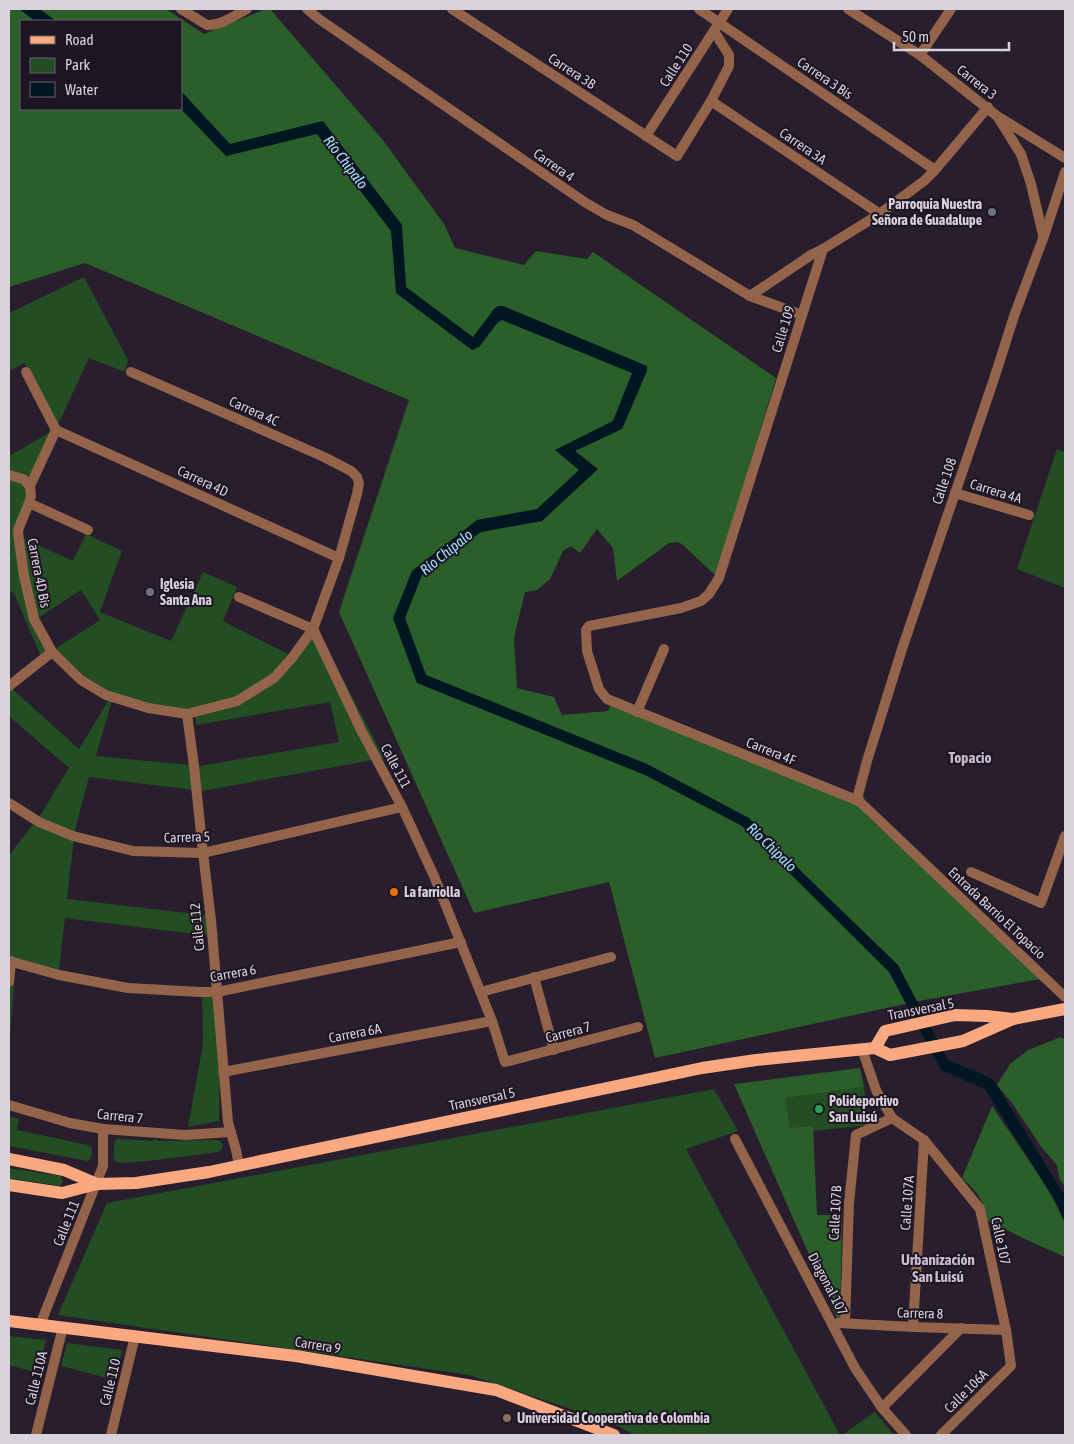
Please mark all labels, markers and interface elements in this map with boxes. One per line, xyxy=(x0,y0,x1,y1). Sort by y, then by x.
legend xyxy=(20,20,182,110)
scale bar xyxy=(894,20,1009,52)
text: 50 m xyxy=(902,28,929,45)
text: Road xyxy=(65,31,94,48)
street label: Calle 110 xyxy=(656,40,696,90)
street label: Carrera 3B xyxy=(545,50,599,92)
street label: Carrera 3 Bis xyxy=(794,54,856,102)
text: Park xyxy=(65,56,90,73)
street label: Carrera 3 xyxy=(954,61,1000,103)
text: Water xyxy=(65,81,98,98)
street label: Carrera 3A xyxy=(776,125,830,168)
water label: Río Chipalo xyxy=(320,132,372,192)
street label: Carrera 4 xyxy=(530,145,578,185)
place label: Parroquia Nuestra Señora de Guadalupe xyxy=(872,196,982,228)
marker: Parroquia Nuestra Señora de Guadalupe xyxy=(986,206,998,218)
street label: Calle 109 xyxy=(768,304,798,354)
street label: Carrera 4C xyxy=(227,393,282,429)
street label: Calle 108 xyxy=(929,455,960,506)
street label: Carrera 4D xyxy=(175,462,231,500)
street label: Carrera 4A xyxy=(968,476,1024,506)
water label: Río Chipalo xyxy=(416,526,476,578)
street label: Carrera 4D Bis xyxy=(24,537,54,609)
place label: Iglesia Santa Ana xyxy=(160,576,212,608)
marker: Iglesia Santa Ana xyxy=(144,586,156,598)
street label: Carrera 4F xyxy=(744,734,798,768)
street label: Calle 111 xyxy=(378,741,414,791)
district label: Topacio xyxy=(949,749,991,766)
water label: Río Chipalo xyxy=(744,819,800,875)
street label: Carrera 5 xyxy=(164,828,210,846)
street label: Entrada Barrio El Topacio xyxy=(945,864,1049,962)
place label: La farriolla xyxy=(404,884,461,900)
marker: La farriolla xyxy=(388,886,400,898)
street label: Calle 112 xyxy=(187,902,207,952)
street label: Carrera 6 xyxy=(209,961,258,985)
street label: Transversal 5 xyxy=(887,995,955,1023)
street label: Carrera 7 xyxy=(544,1018,592,1046)
street label: Carrera 6A xyxy=(327,1020,383,1046)
street label: Transversal 5 xyxy=(447,1084,517,1114)
place label: Polideportivo San Luisú xyxy=(829,1093,899,1125)
marker: Polideportivo San Luisú xyxy=(813,1103,825,1115)
street label: Carrera 7 xyxy=(96,1106,144,1126)
street label: Calle 107A xyxy=(897,1175,917,1231)
street label: Calle 107B xyxy=(826,1185,844,1241)
street label: Calle 111 xyxy=(50,1198,82,1248)
street label: Calle 107 xyxy=(988,1216,1014,1266)
street label: Diagonal 107 xyxy=(805,1250,851,1318)
district label: Urbanización San Luisú xyxy=(901,1251,975,1285)
street label: Carrera 8 xyxy=(897,1304,944,1322)
street label: Carrera 9 xyxy=(294,1333,342,1357)
street label: Calle 110A xyxy=(22,1349,50,1407)
street label: Calle 110 xyxy=(96,1356,124,1407)
street label: Calle 106A xyxy=(941,1366,991,1416)
place label: Universidad Cooperativa de Colombia xyxy=(517,1410,710,1426)
marker: Universidad Cooperativa de Colombia xyxy=(501,1412,513,1424)

